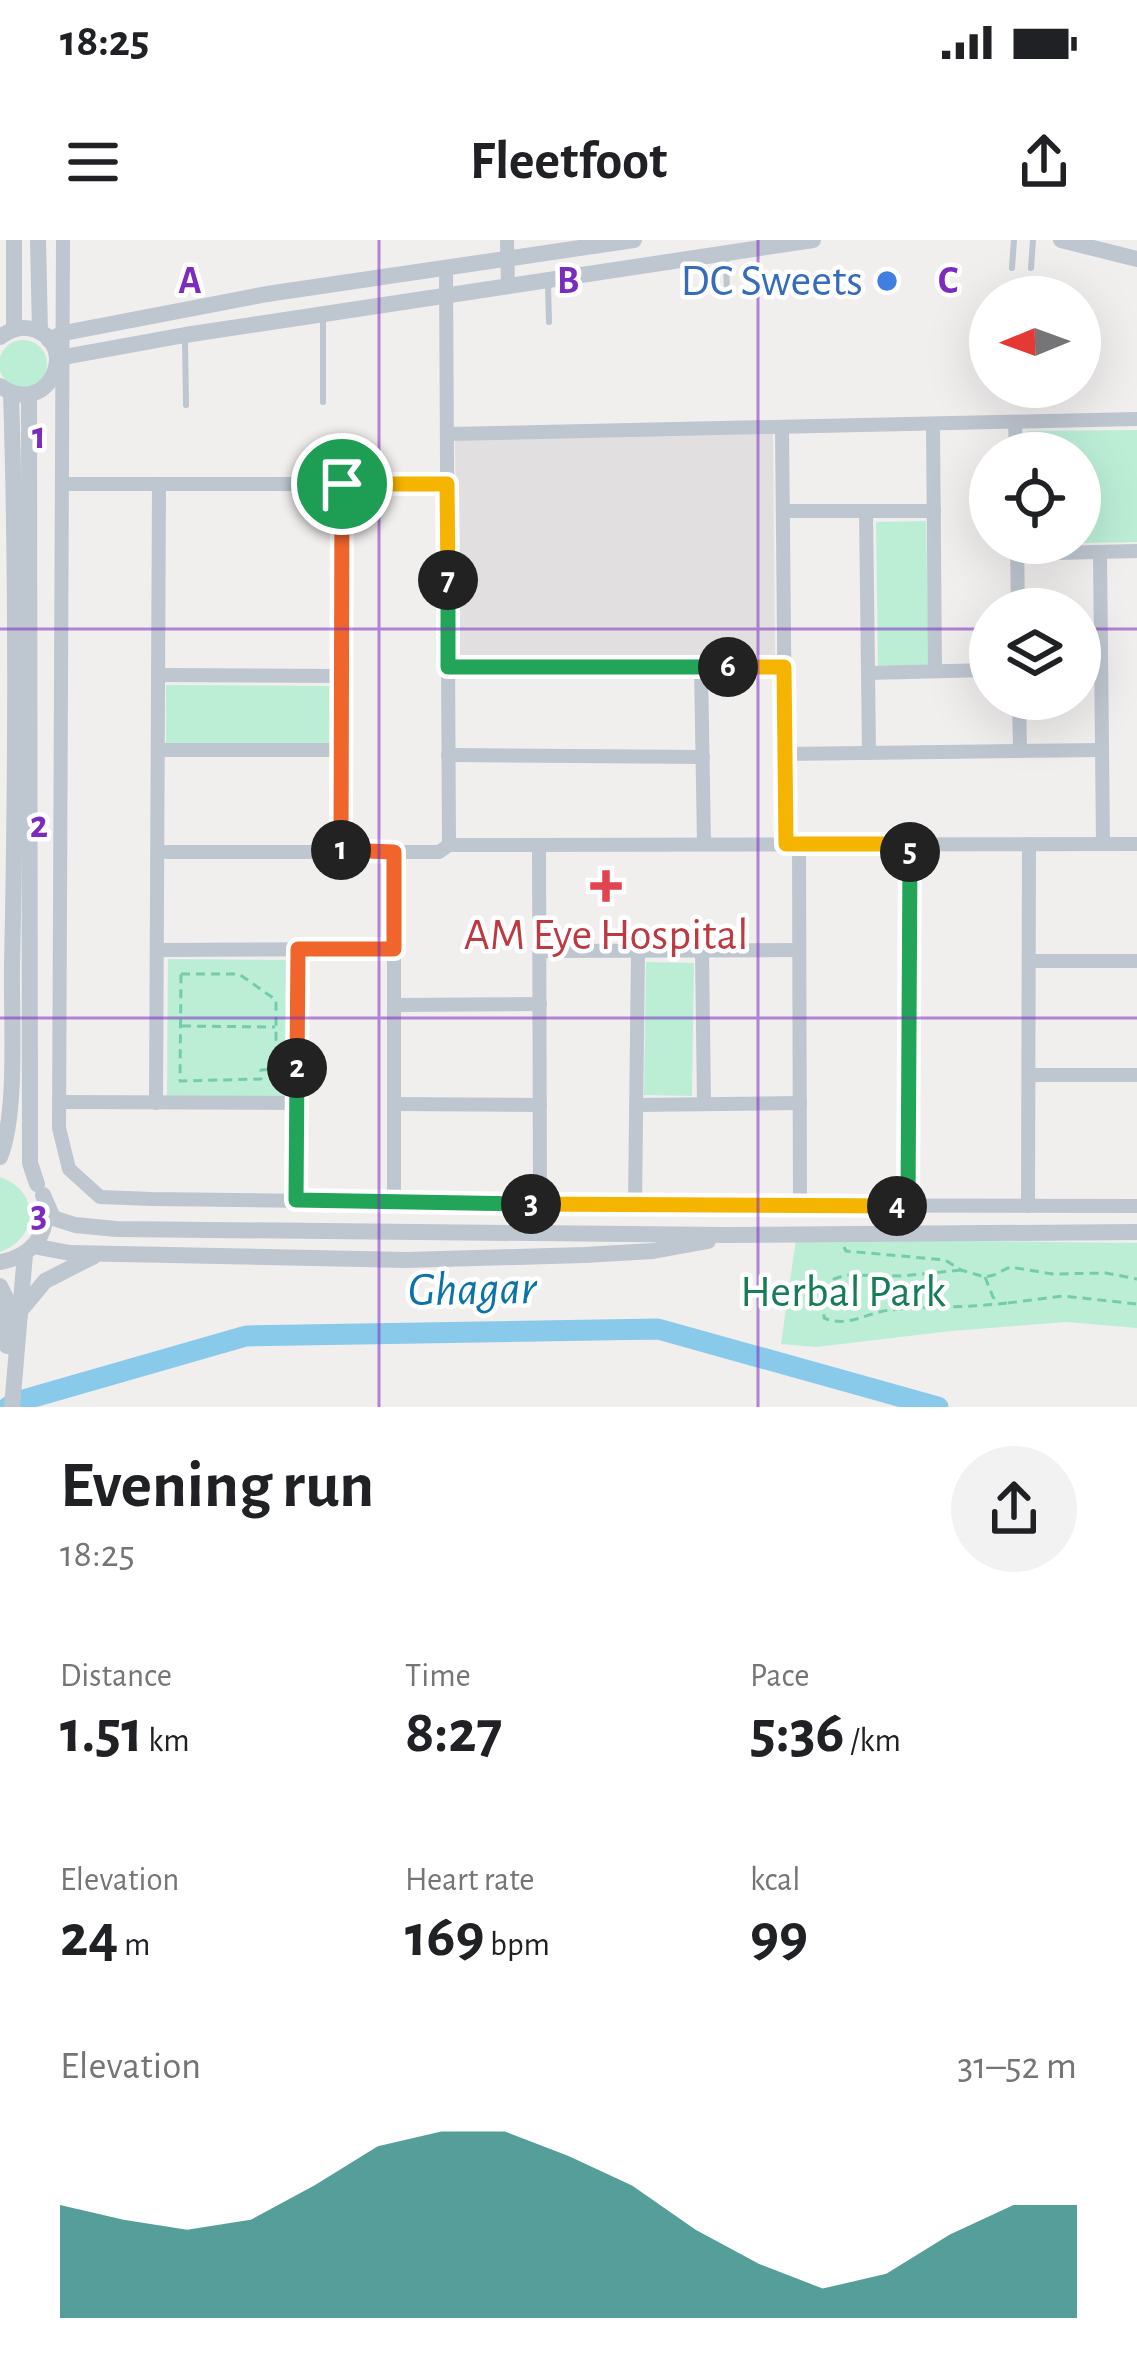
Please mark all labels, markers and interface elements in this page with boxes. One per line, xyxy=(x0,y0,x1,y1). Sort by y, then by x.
text: 18:25 xyxy=(60,19,149,64)
icon: menu xyxy=(60,129,126,195)
icon: share xyxy=(1011,129,1077,195)
text: Fleetfoot xyxy=(470,135,667,189)
place label: DC Sweets xyxy=(681,259,863,304)
text: A xyxy=(178,262,202,301)
text: B xyxy=(557,262,579,301)
text: C xyxy=(938,262,958,301)
marker: DC Sweets xyxy=(874,268,900,294)
north arrow xyxy=(969,276,1101,408)
map controls xyxy=(969,276,1101,720)
text: 1 xyxy=(32,417,46,456)
button: locate xyxy=(969,432,1101,564)
pin xyxy=(291,433,393,535)
icon: arrive xyxy=(309,451,375,517)
pin: 7 xyxy=(418,550,478,610)
text: 7 xyxy=(441,563,455,596)
button: layers xyxy=(969,588,1101,720)
pin: 6 xyxy=(698,637,758,697)
text: 6 xyxy=(720,650,736,683)
text: 2 xyxy=(30,806,48,845)
pin: 1 xyxy=(311,820,371,880)
pin: 5 xyxy=(880,822,940,882)
text: 1 xyxy=(335,833,347,866)
text: 5 xyxy=(903,835,917,868)
marker: AM Eye Hospital xyxy=(590,870,622,902)
place label: AM Eye Hospital xyxy=(464,913,748,958)
pin: 2 xyxy=(267,1038,327,1098)
text: 2 xyxy=(289,1051,305,1084)
pin: 3 xyxy=(501,1174,561,1234)
pin: 4 xyxy=(867,1176,927,1236)
text: 3 xyxy=(524,1187,538,1220)
text: 4 xyxy=(889,1189,905,1222)
text: 3 xyxy=(31,1195,47,1234)
water label: Ghagar xyxy=(407,1265,538,1315)
park label: Herbal Park xyxy=(740,1270,946,1315)
button: share xyxy=(951,1446,1077,1572)
text: Evening run xyxy=(60,1453,374,1519)
text: 18:25 xyxy=(60,1535,135,1574)
text: Distance xyxy=(60,1660,172,1693)
text: Time xyxy=(405,1660,471,1693)
text: Pace xyxy=(750,1660,809,1693)
text: 1.51 xyxy=(60,1703,143,1763)
text: 8:27 xyxy=(405,1703,503,1763)
text: 5:36 xyxy=(750,1703,845,1763)
text: km xyxy=(143,1725,190,1758)
text: /km xyxy=(845,1725,901,1758)
text: Elevation xyxy=(60,1864,179,1897)
text: Heart rate xyxy=(405,1864,535,1897)
text: kcal xyxy=(750,1864,800,1897)
text: 24 xyxy=(60,1907,118,1967)
text: 169 xyxy=(405,1907,485,1967)
text: 99 xyxy=(750,1907,808,1967)
text: m xyxy=(118,1929,150,1962)
text: bpm xyxy=(485,1929,550,1962)
text: Elevation xyxy=(60,2047,201,2086)
text: 31–52 m xyxy=(957,2047,1077,2086)

